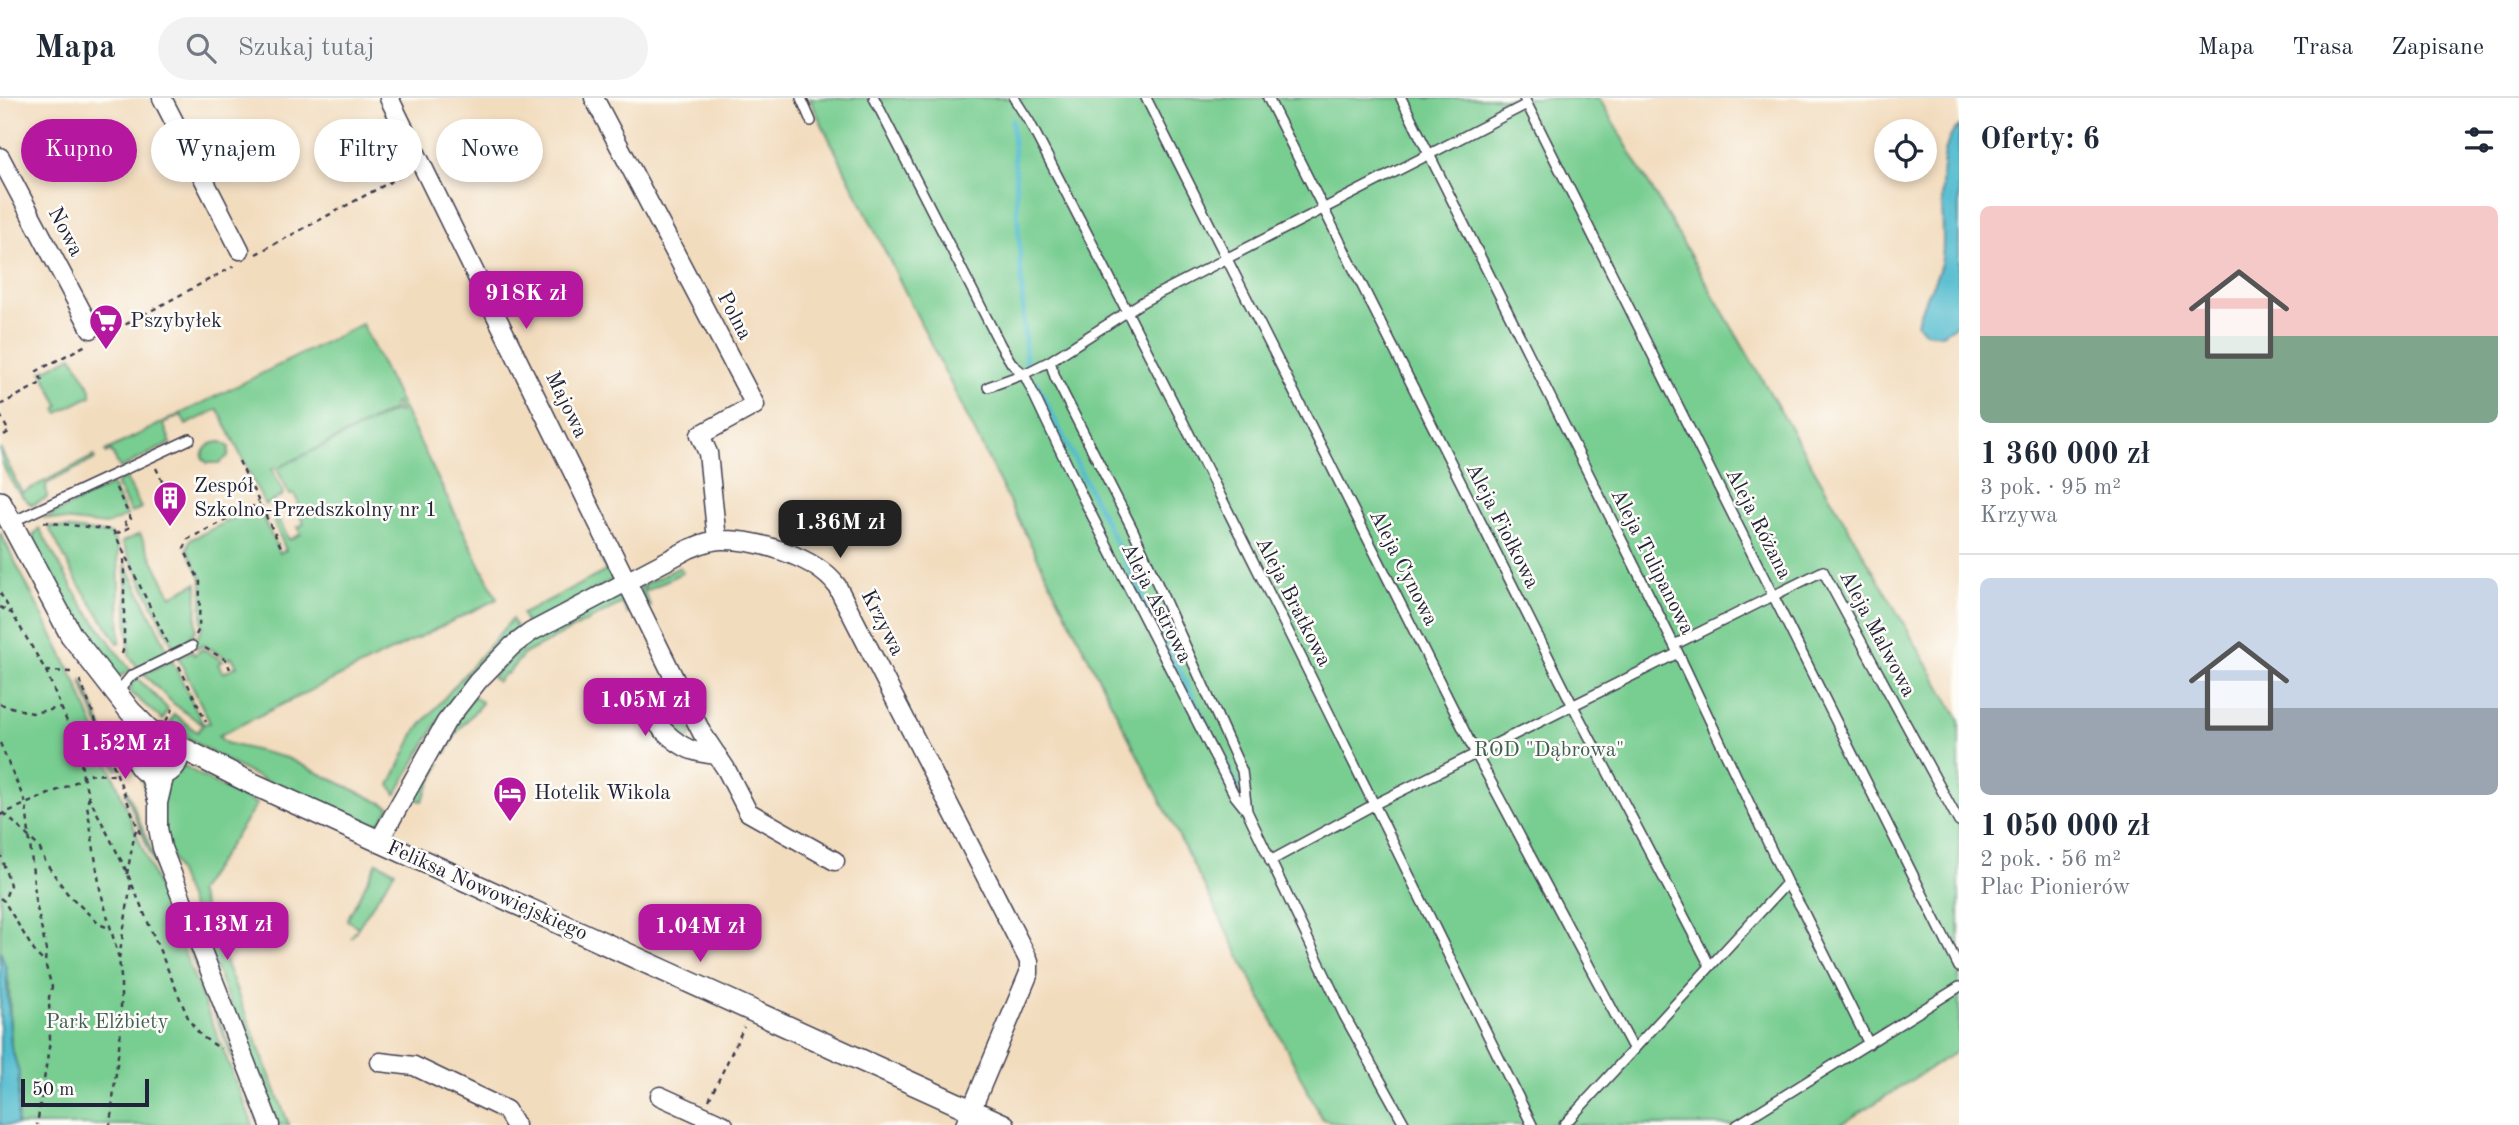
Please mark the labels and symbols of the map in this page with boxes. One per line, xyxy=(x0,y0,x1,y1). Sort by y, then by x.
street label: Nowa xyxy=(43,204,87,260)
pin: 918K zł xyxy=(461,272,591,331)
street label: Polna xyxy=(713,289,755,343)
supermarket icon: Pszybyłek xyxy=(87,302,125,351)
place label: Pszybyłek xyxy=(130,311,222,332)
street label: Majowa xyxy=(541,369,591,441)
street label: Aleja Fiołkowa xyxy=(1461,460,1543,592)
street label: Aleja Różana xyxy=(1721,465,1795,583)
place label: Zespół Szkolno-Przedszkolny nr 1 xyxy=(194,476,437,521)
building icon: Zespół Szkolno-Przedszkolny nr 1 xyxy=(151,479,189,528)
street label: Aleja Tulipanowa xyxy=(1606,486,1698,638)
pin: 1.36M zł xyxy=(768,500,912,560)
street label: Aleja Cynowa xyxy=(1365,507,1441,629)
street label: Aleja Bratkowa xyxy=(1251,534,1335,670)
street label: Aleja Astrowa xyxy=(1117,540,1195,666)
street label: Aleja Malwowa xyxy=(1835,568,1919,700)
street label: Krzywa xyxy=(857,587,907,659)
pin: 1.05M zł xyxy=(573,678,717,738)
pin: 1.52M zł xyxy=(53,722,197,781)
park label: ROD "Dąbrowa" xyxy=(1474,740,1624,761)
hotel icon: Hotelik Wikola xyxy=(491,774,529,823)
place label: Hotelik Wikola xyxy=(534,783,671,804)
street label: Feliksa Nowowiejskiego xyxy=(384,837,590,945)
pin: 1.13M zł xyxy=(155,902,299,962)
pin: 1.04M zł xyxy=(628,904,772,964)
park label: Park Elżbiety xyxy=(45,1012,169,1033)
scale bar xyxy=(21,1076,149,1108)

